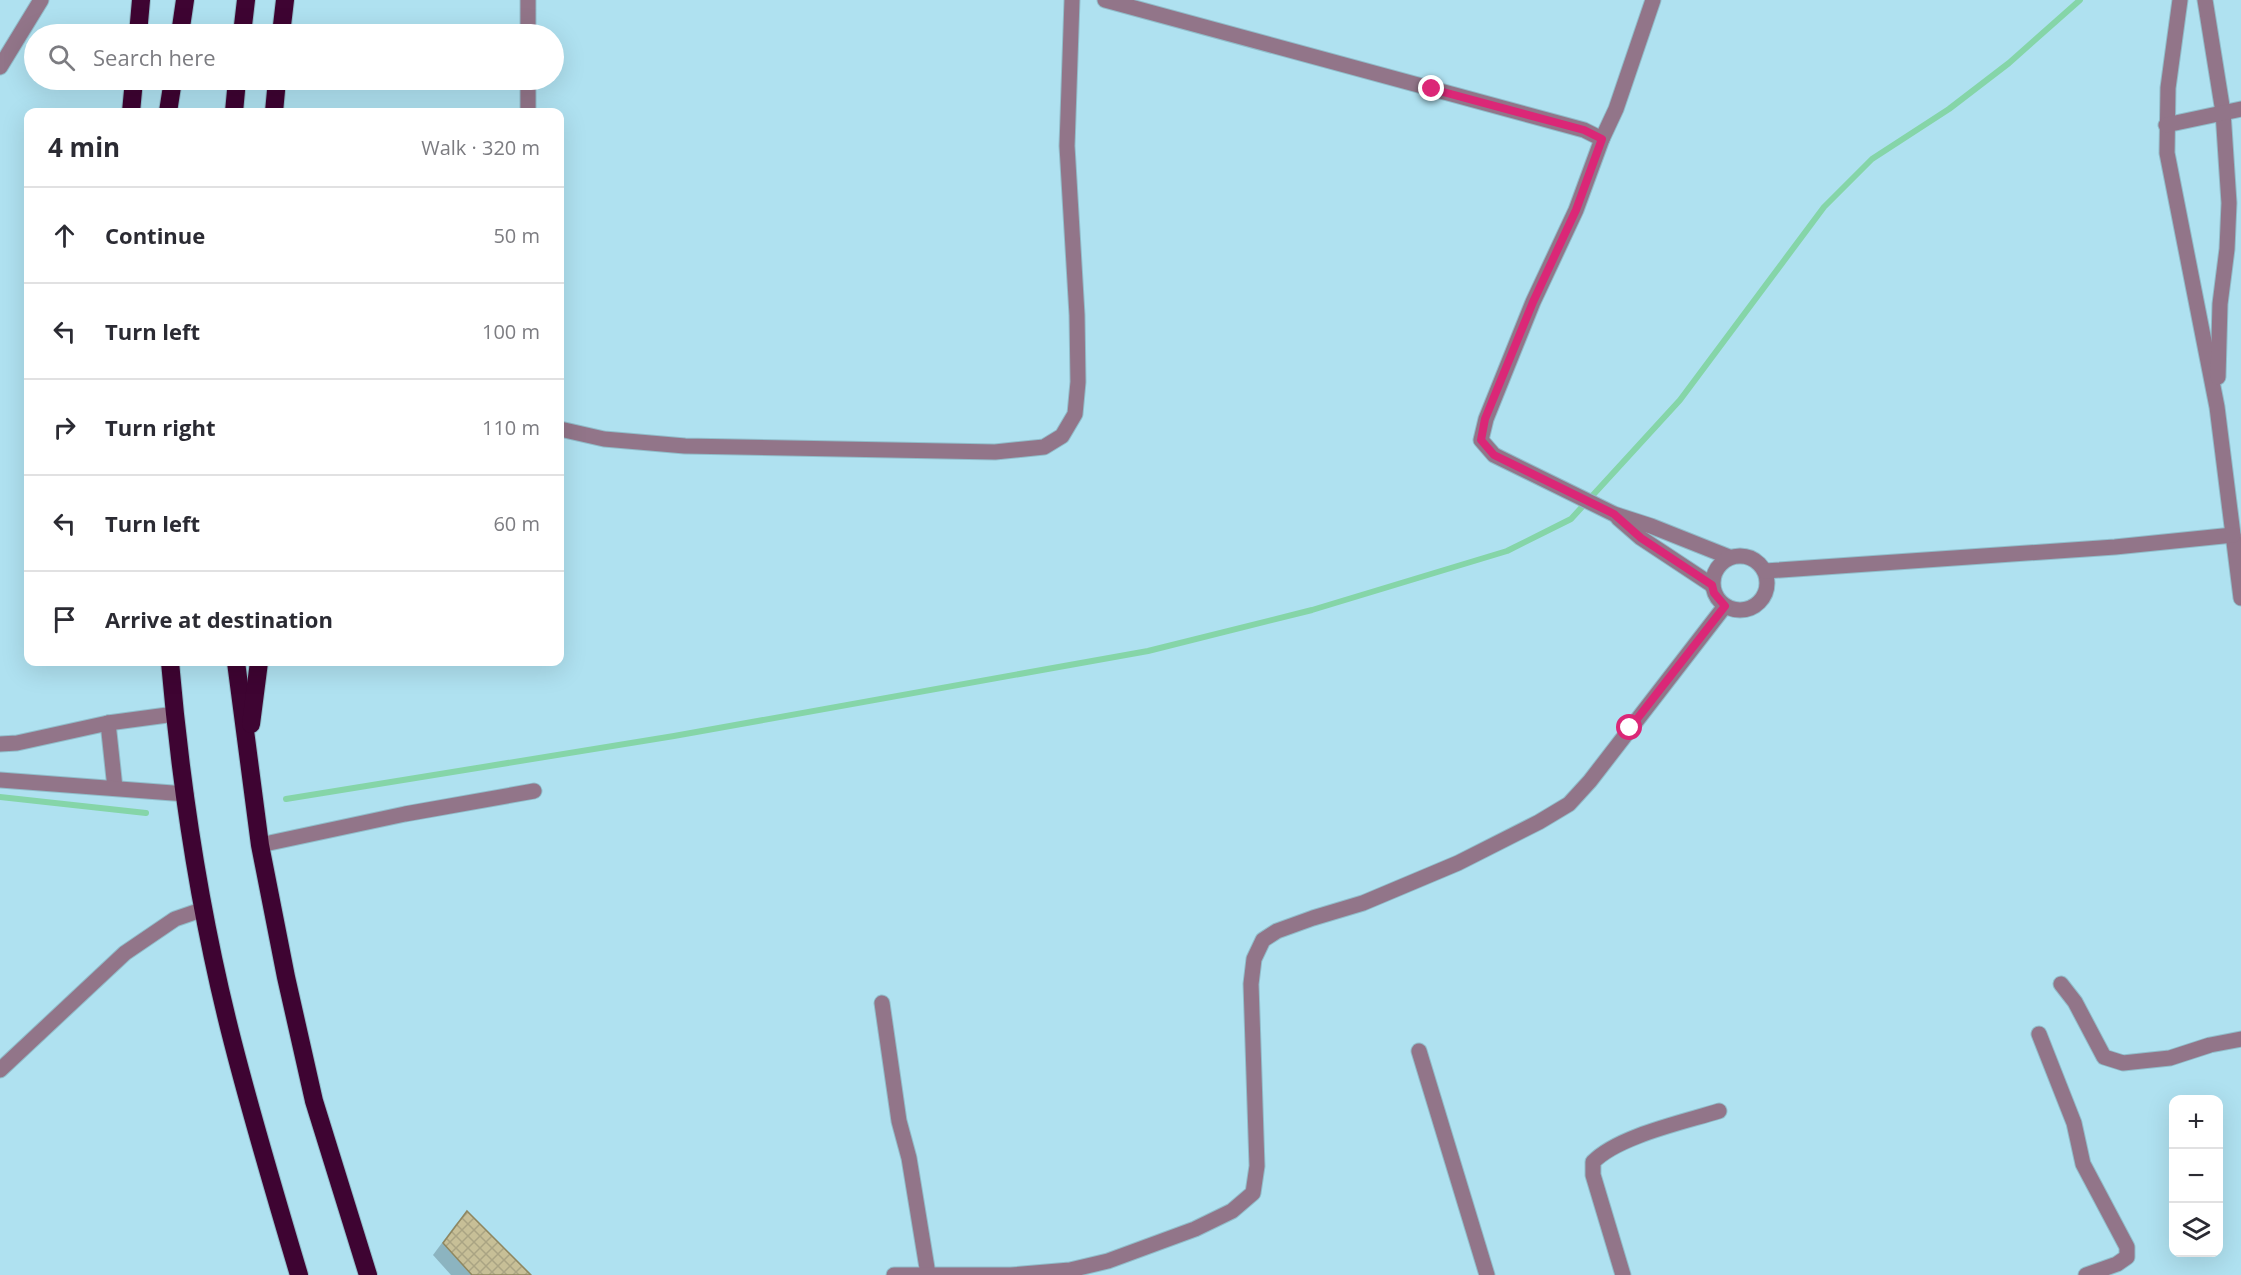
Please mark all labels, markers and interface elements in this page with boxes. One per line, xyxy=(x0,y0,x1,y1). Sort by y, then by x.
search box xyxy=(24,24,564,90)
icon: search xyxy=(45,41,78,74)
text: Search here xyxy=(93,42,216,72)
route end xyxy=(1418,75,1444,101)
text: 4 min xyxy=(48,129,120,165)
text: Walk · 320 m xyxy=(421,134,540,161)
icon: ahead xyxy=(48,219,81,252)
text: Continue xyxy=(105,220,205,250)
text: 50 m xyxy=(493,222,540,249)
icon: left xyxy=(48,315,81,348)
text: Turn left xyxy=(105,316,200,346)
text: 100 m xyxy=(482,318,540,345)
icon: right xyxy=(48,411,81,444)
text: Turn right xyxy=(105,412,216,442)
text: 110 m xyxy=(482,414,540,441)
icon: left xyxy=(48,507,81,540)
text: Turn left xyxy=(105,508,200,538)
text: 60 m xyxy=(493,510,540,537)
icon: arrive xyxy=(48,603,81,636)
text: Arrive at destination xyxy=(105,604,333,634)
route start xyxy=(1616,714,1642,740)
map controls xyxy=(2169,1095,2223,1257)
button: + xyxy=(2169,1095,2223,1149)
button: − xyxy=(2169,1149,2223,1203)
button: layers xyxy=(2169,1203,2223,1257)

